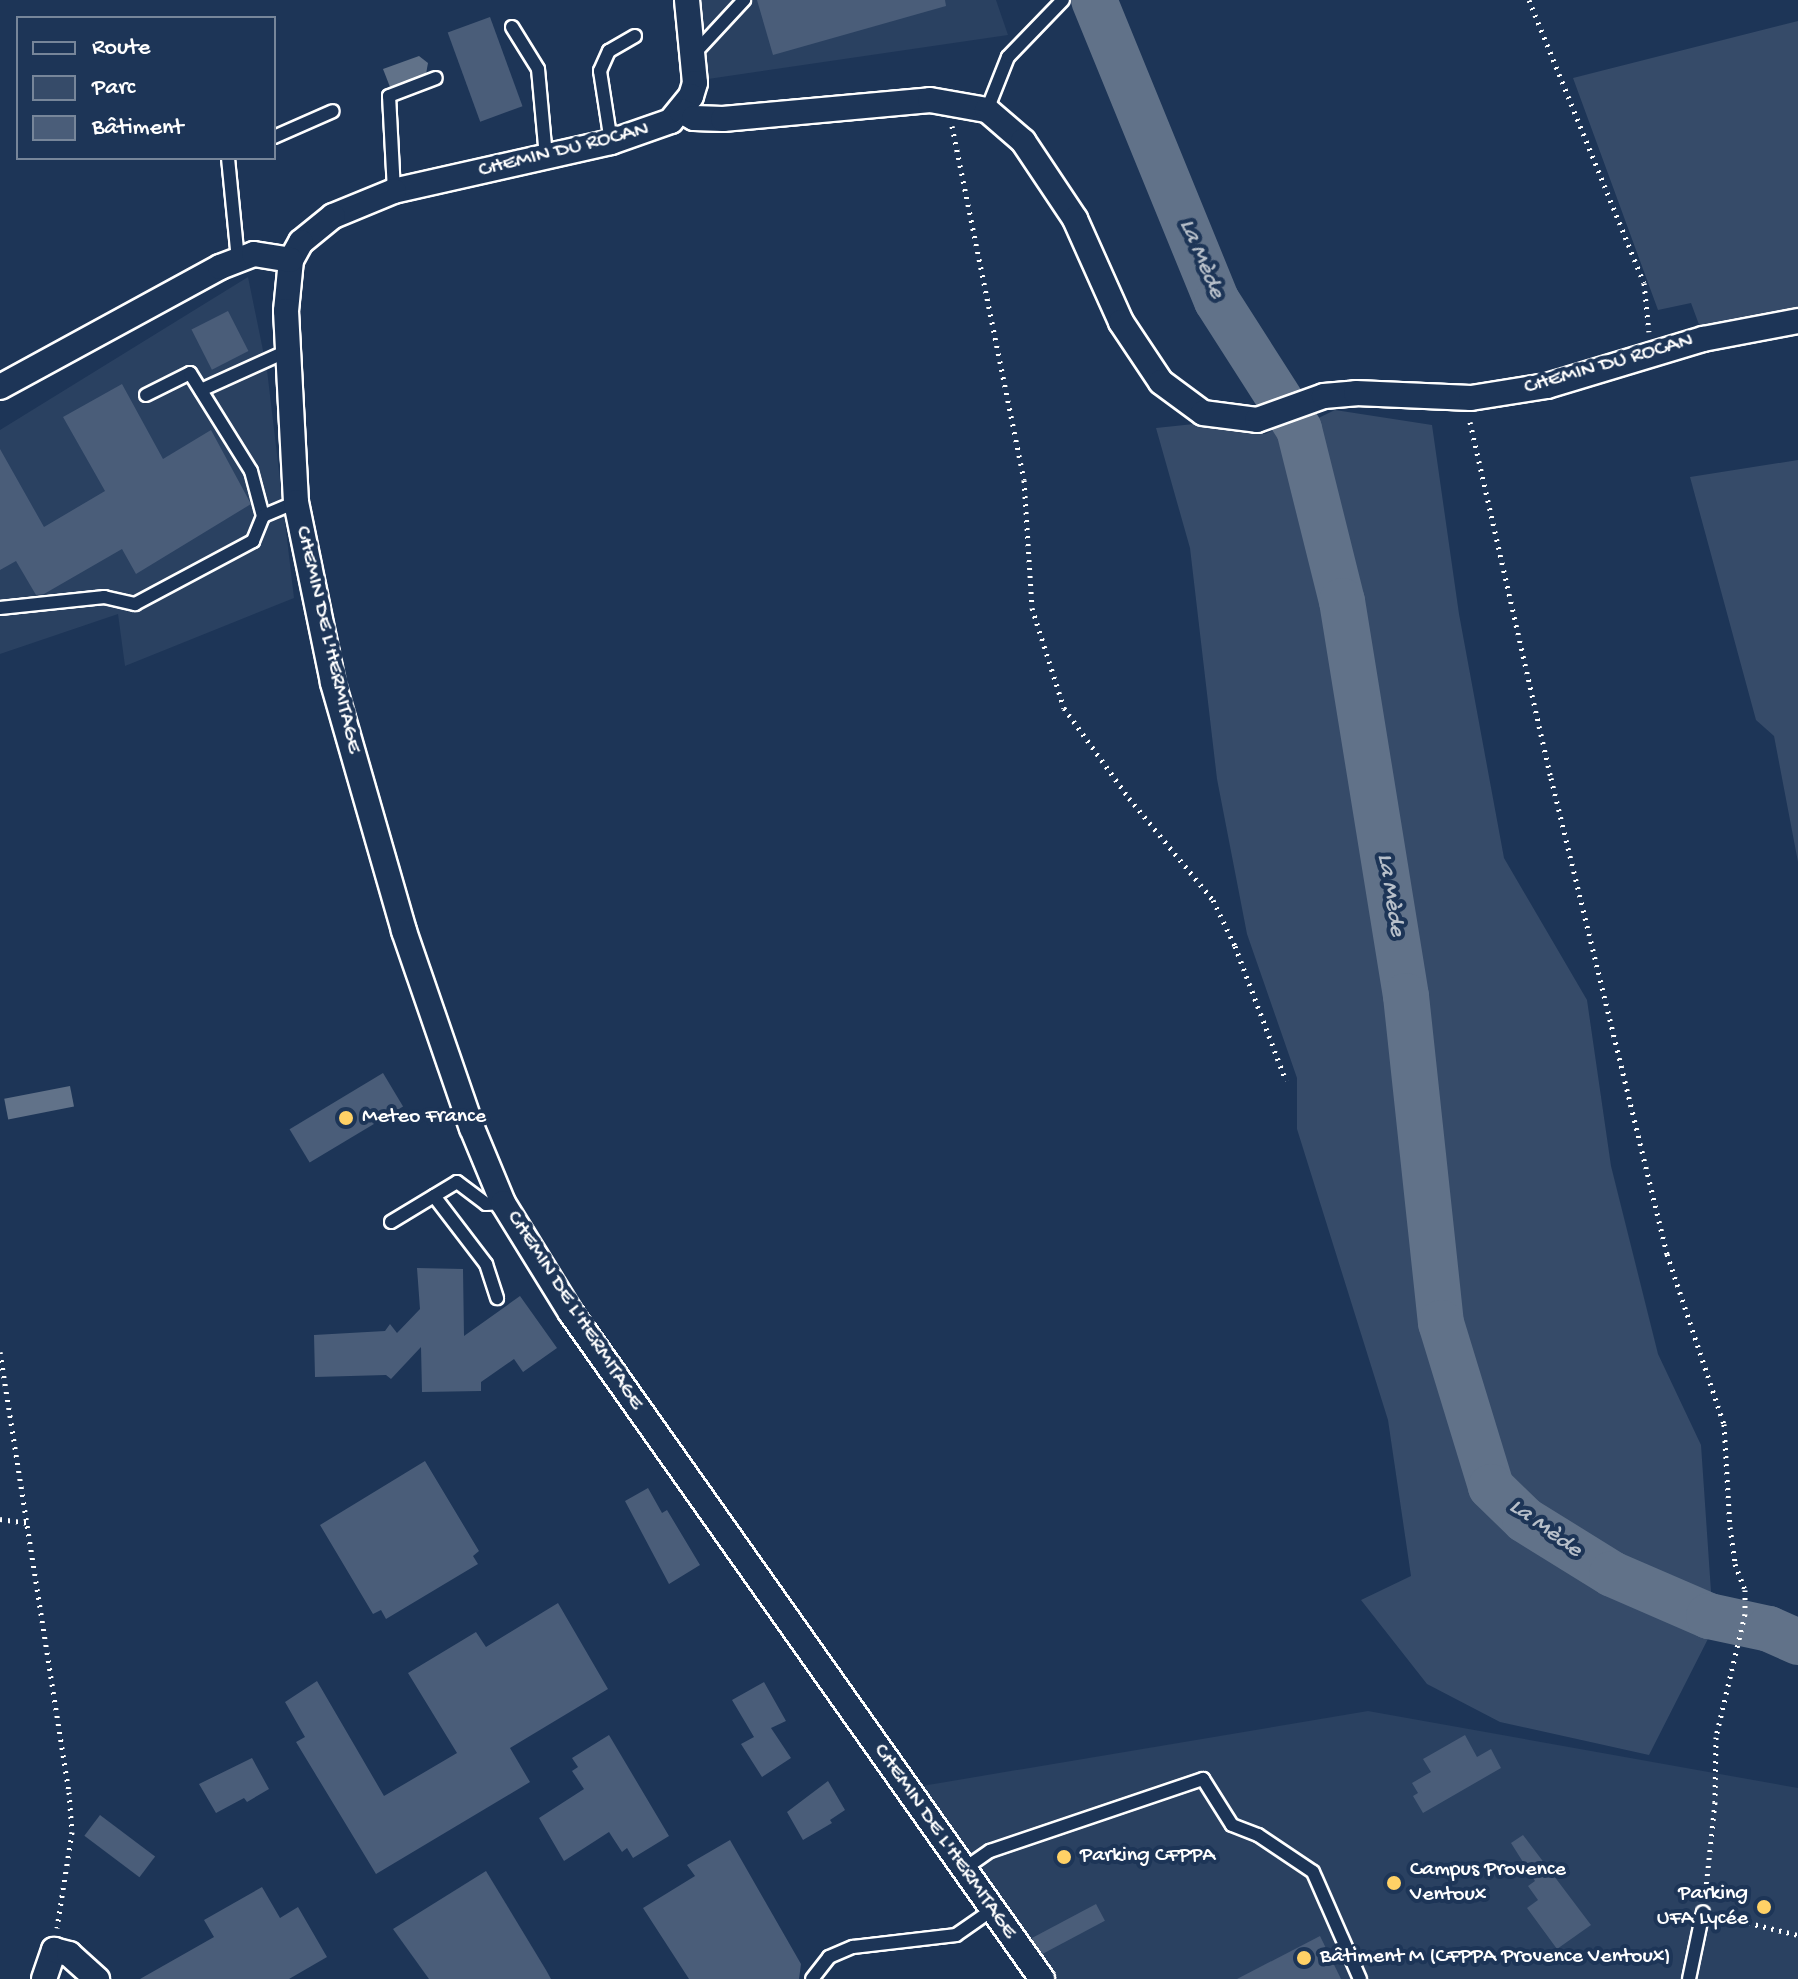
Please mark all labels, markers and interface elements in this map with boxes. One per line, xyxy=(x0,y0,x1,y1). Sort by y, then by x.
legend xyxy=(16,16,276,160)
text: Route xyxy=(92,34,150,63)
text: Parc xyxy=(92,74,135,103)
text: Bâtiment xyxy=(92,114,183,143)
street label: CHEMIN DU ROCAN xyxy=(476,117,652,185)
water label: La Mède xyxy=(1171,215,1231,303)
street label: CHEMIN DU ROCAN xyxy=(1521,328,1697,402)
street label: CHEMIN DE L'HERMITAGE xyxy=(288,524,366,756)
water label: La Mède xyxy=(1369,852,1411,938)
place label: Meteo France xyxy=(362,1105,486,1131)
marker: Meteo France xyxy=(337,1109,355,1127)
street label: CHEMIN DE L'HERMITAGE xyxy=(500,1206,648,1416)
water label: La Mède xyxy=(1503,1493,1587,1565)
street label: CHEMIN DE L'HERMITAGE xyxy=(866,1739,1022,1945)
place label: Parking CFPPA xyxy=(1080,1844,1215,1870)
marker: Parking CFPPA xyxy=(1055,1848,1073,1866)
place label: Campus Provence Ventoux xyxy=(1410,1857,1566,1908)
marker: Campus Provence Ventoux xyxy=(1385,1874,1403,1892)
place label: Parking UFA Lycée xyxy=(1657,1881,1748,1932)
marker: Parking UFA Lycée xyxy=(1755,1898,1773,1916)
place label: Bâtiment M (CFPPA Provence Ventoux) xyxy=(1320,1945,1671,1971)
marker: Bâtiment M (CFPPA Provence Ventoux) xyxy=(1295,1949,1313,1967)

